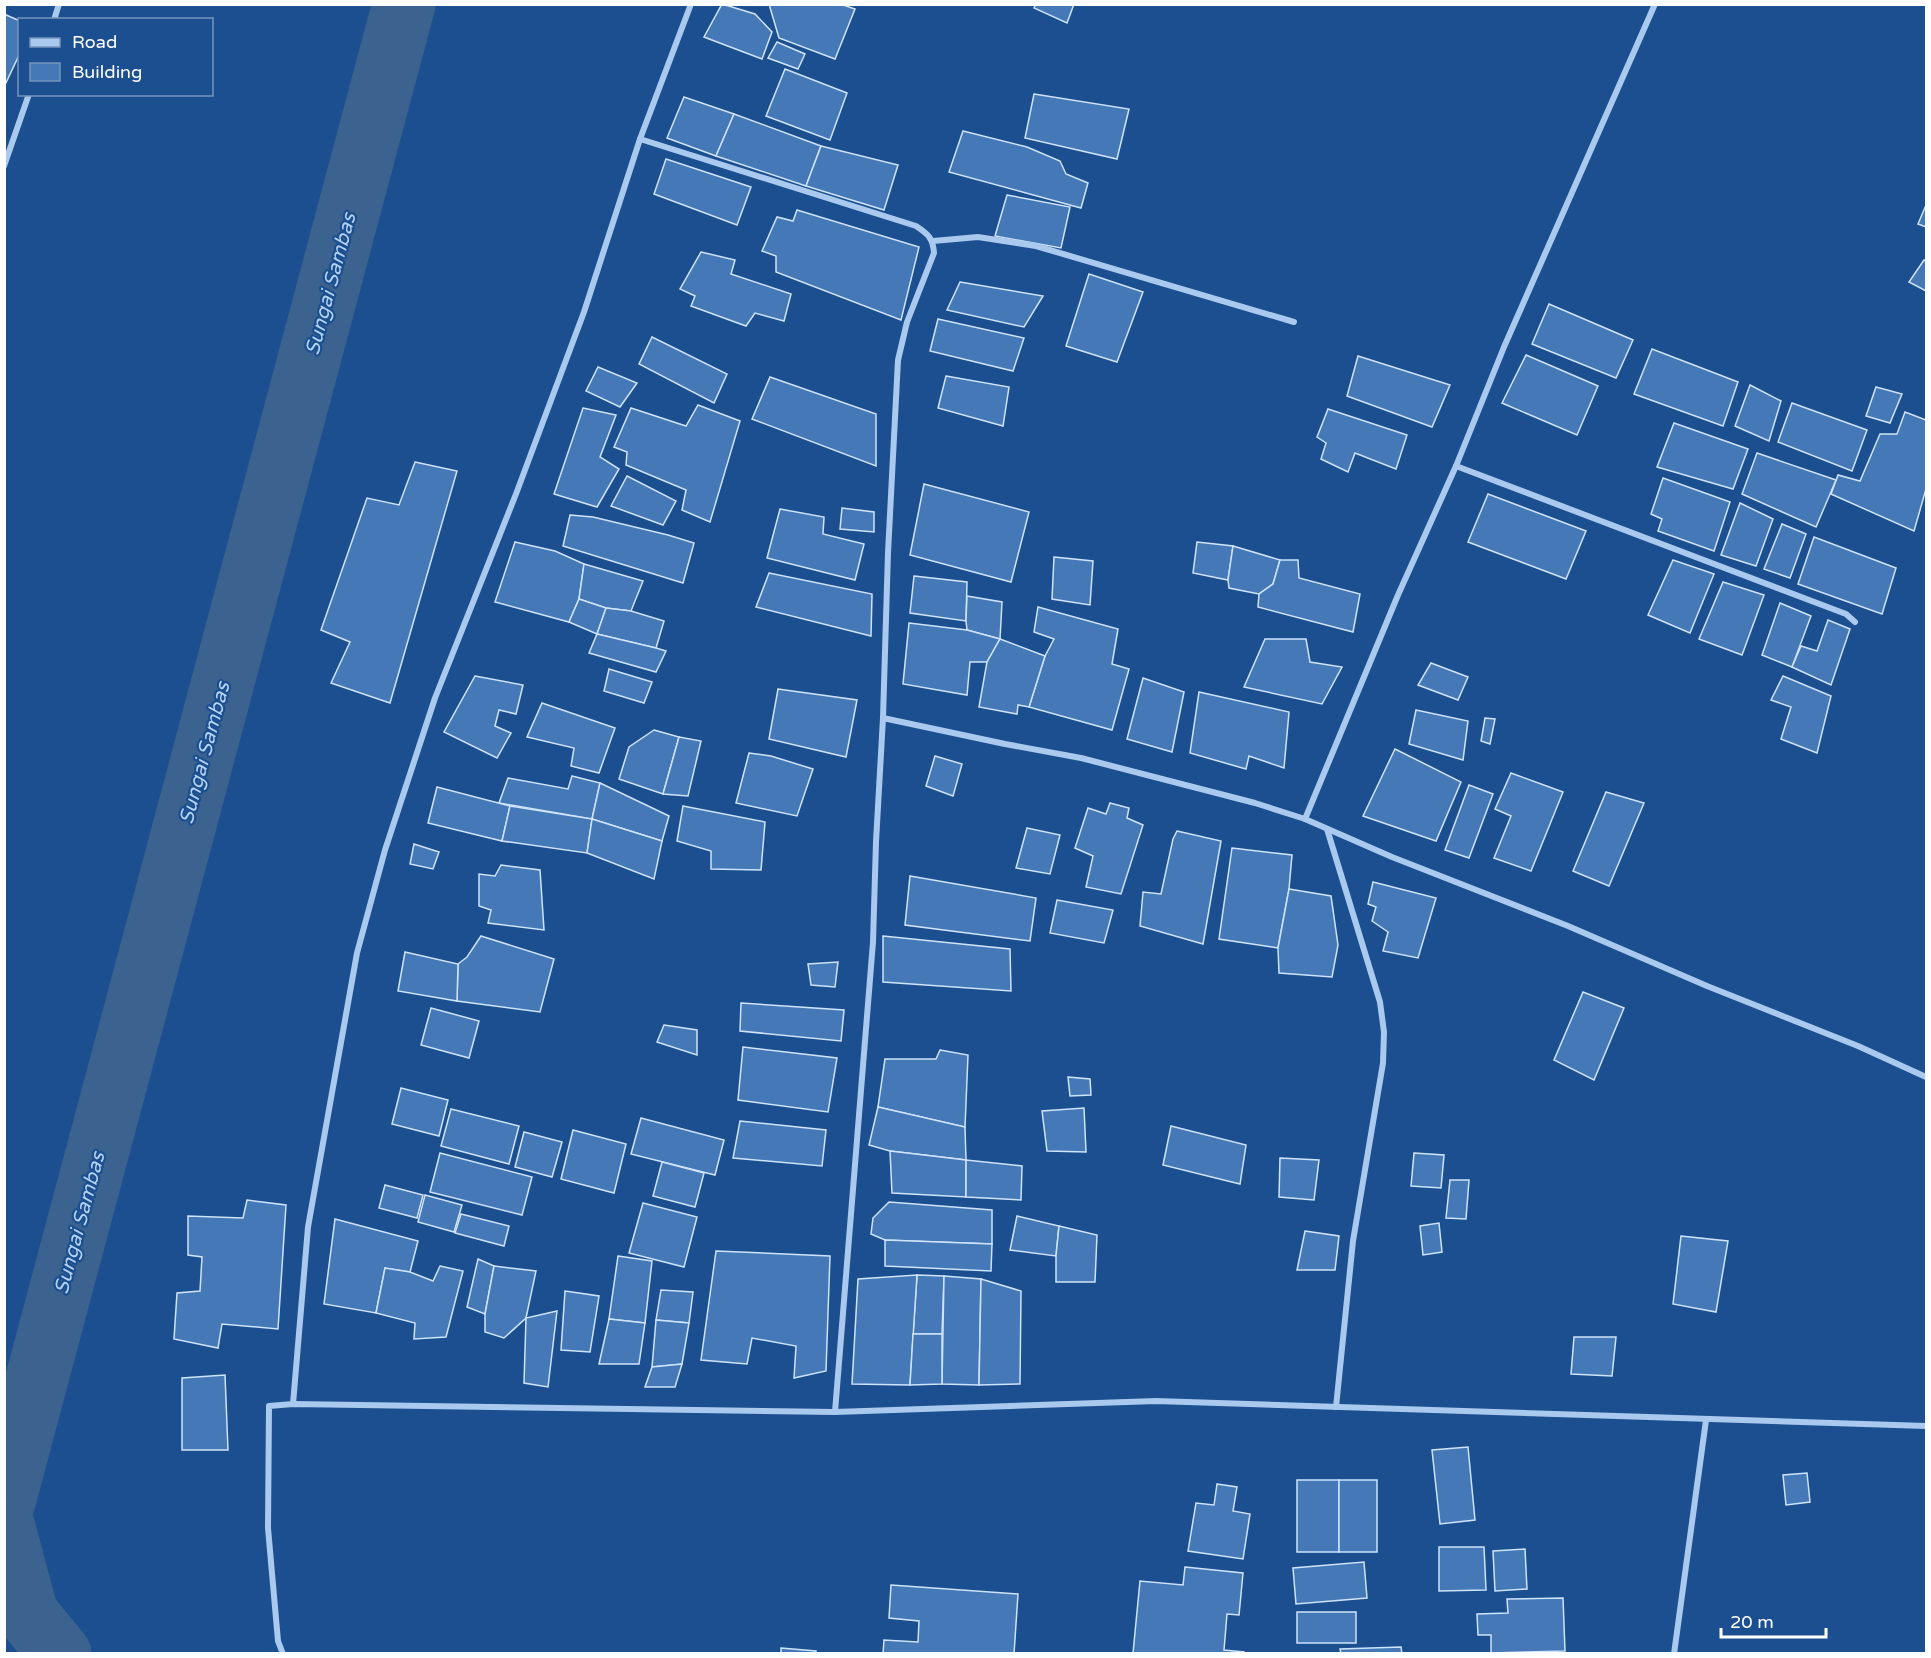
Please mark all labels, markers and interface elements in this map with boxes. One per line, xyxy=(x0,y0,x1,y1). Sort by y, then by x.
legend xyxy=(18,18,213,96)
text: Road xyxy=(72,31,117,53)
text: Building xyxy=(72,61,142,83)
water label: Sungai Sambas xyxy=(300,209,362,358)
water label: Sungai Sambas xyxy=(174,678,236,827)
water label: Sungai Sambas xyxy=(49,1148,111,1297)
scale bar xyxy=(1721,1601,1826,1639)
text: 20 m xyxy=(1730,1611,1774,1633)

